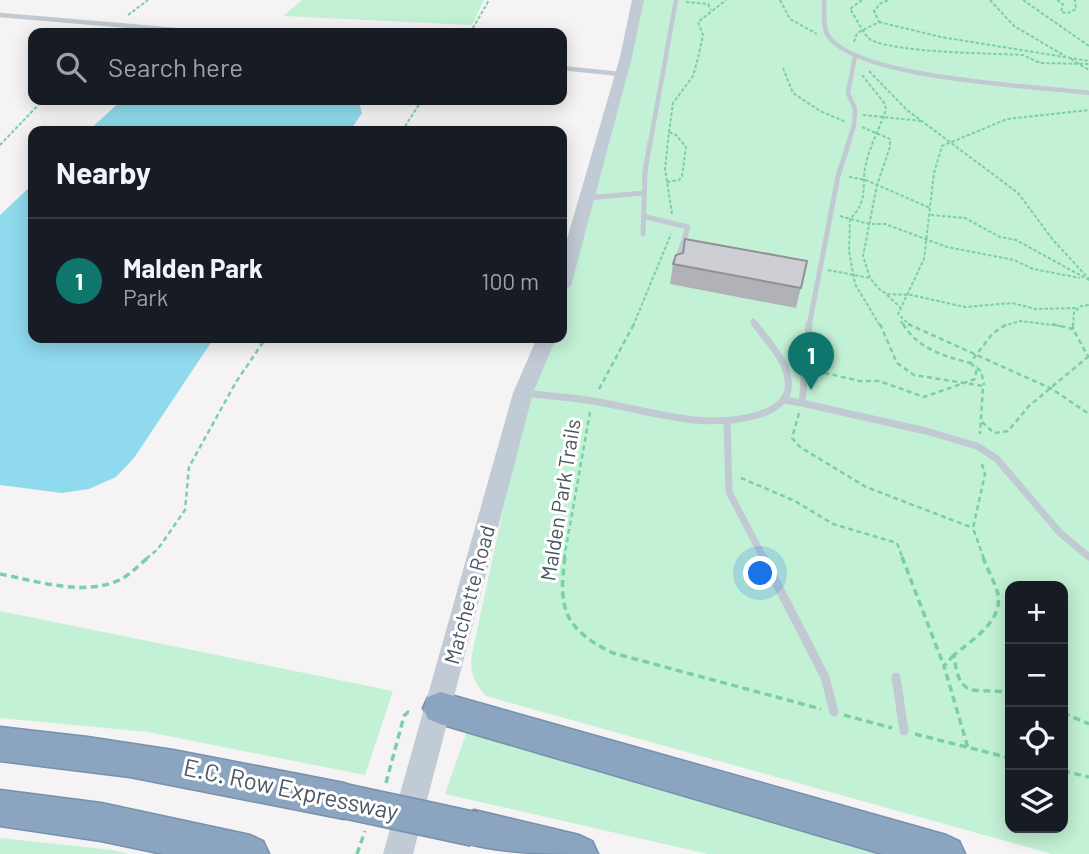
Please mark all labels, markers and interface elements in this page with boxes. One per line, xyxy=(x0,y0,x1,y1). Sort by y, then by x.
search box xyxy=(28,28,567,105)
icon: search xyxy=(52,48,90,86)
text: Search here xyxy=(108,51,243,82)
text: Nearby xyxy=(56,154,151,190)
text: Malden Park xyxy=(123,252,263,283)
text: 1 xyxy=(75,267,83,295)
text: 100 m xyxy=(481,267,539,295)
text: Park xyxy=(123,283,168,311)
pin: 1 xyxy=(788,332,834,390)
street label: Malden Park Trails xyxy=(534,417,585,583)
street label: Matchette Road xyxy=(438,522,499,667)
your location xyxy=(743,556,777,590)
map controls xyxy=(1005,581,1068,833)
button: + xyxy=(1005,581,1068,644)
button: − xyxy=(1005,644,1068,707)
button: locate xyxy=(1005,707,1068,770)
street label: E.C. Row Expressway xyxy=(181,752,401,825)
button: layers xyxy=(1005,770,1068,833)

